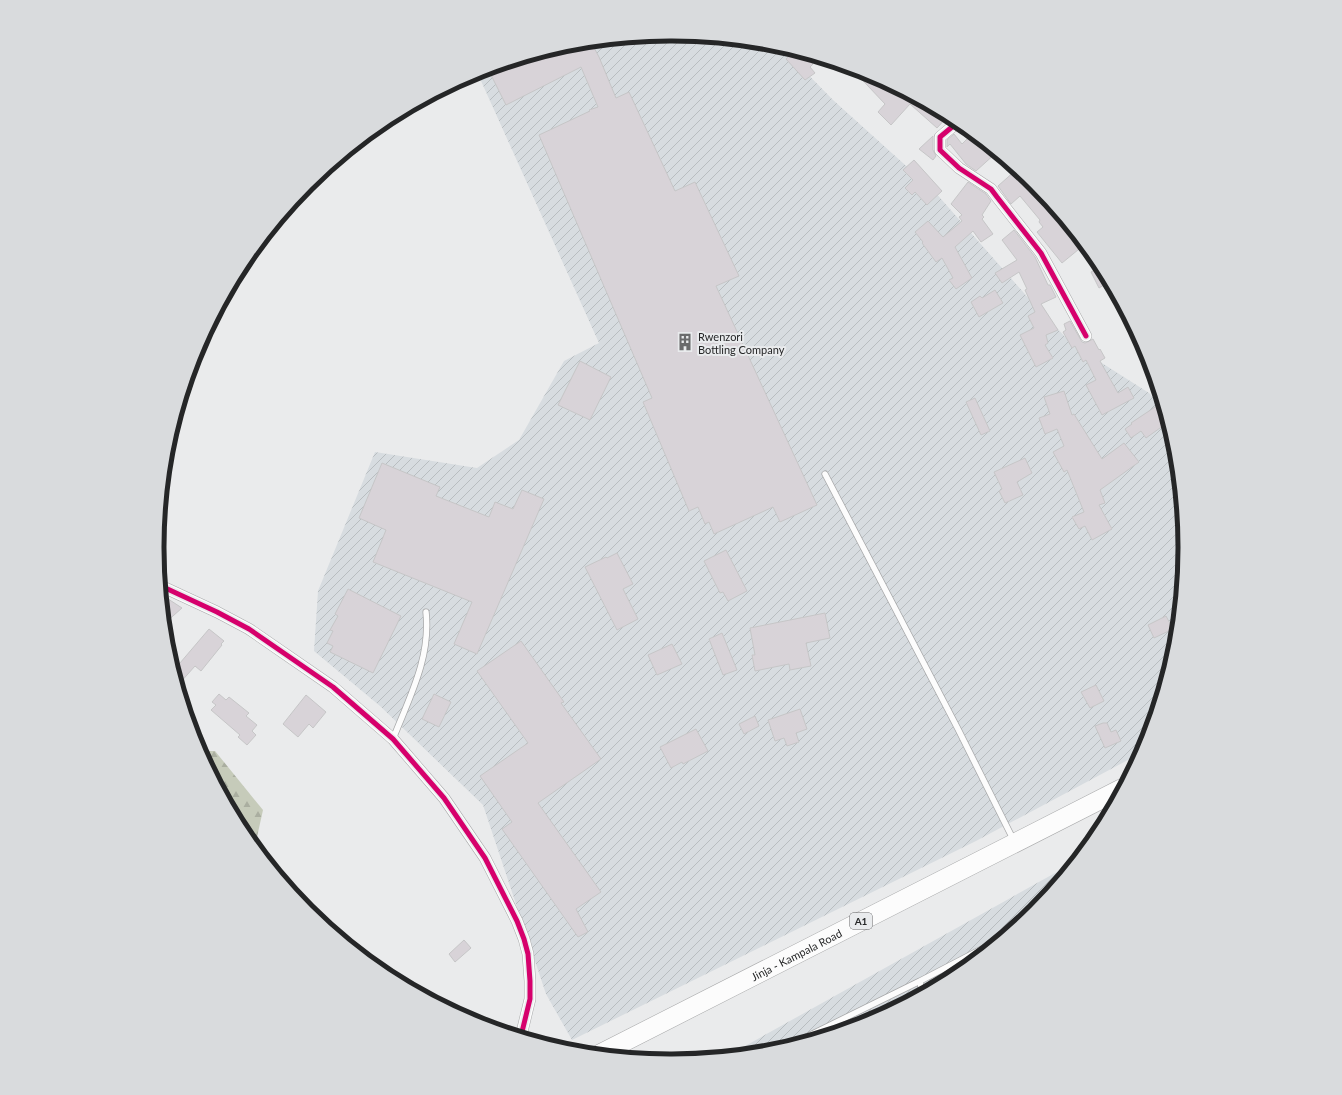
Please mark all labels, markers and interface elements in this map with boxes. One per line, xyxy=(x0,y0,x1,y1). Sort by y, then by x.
place label: Rwenzori Bottling Company xyxy=(698,330,785,356)
building icon: Rwenzori Bottling Company xyxy=(675,332,695,352)
road number: A1 xyxy=(850,913,872,929)
street label: Jinja - Kampala Road xyxy=(749,926,844,983)

